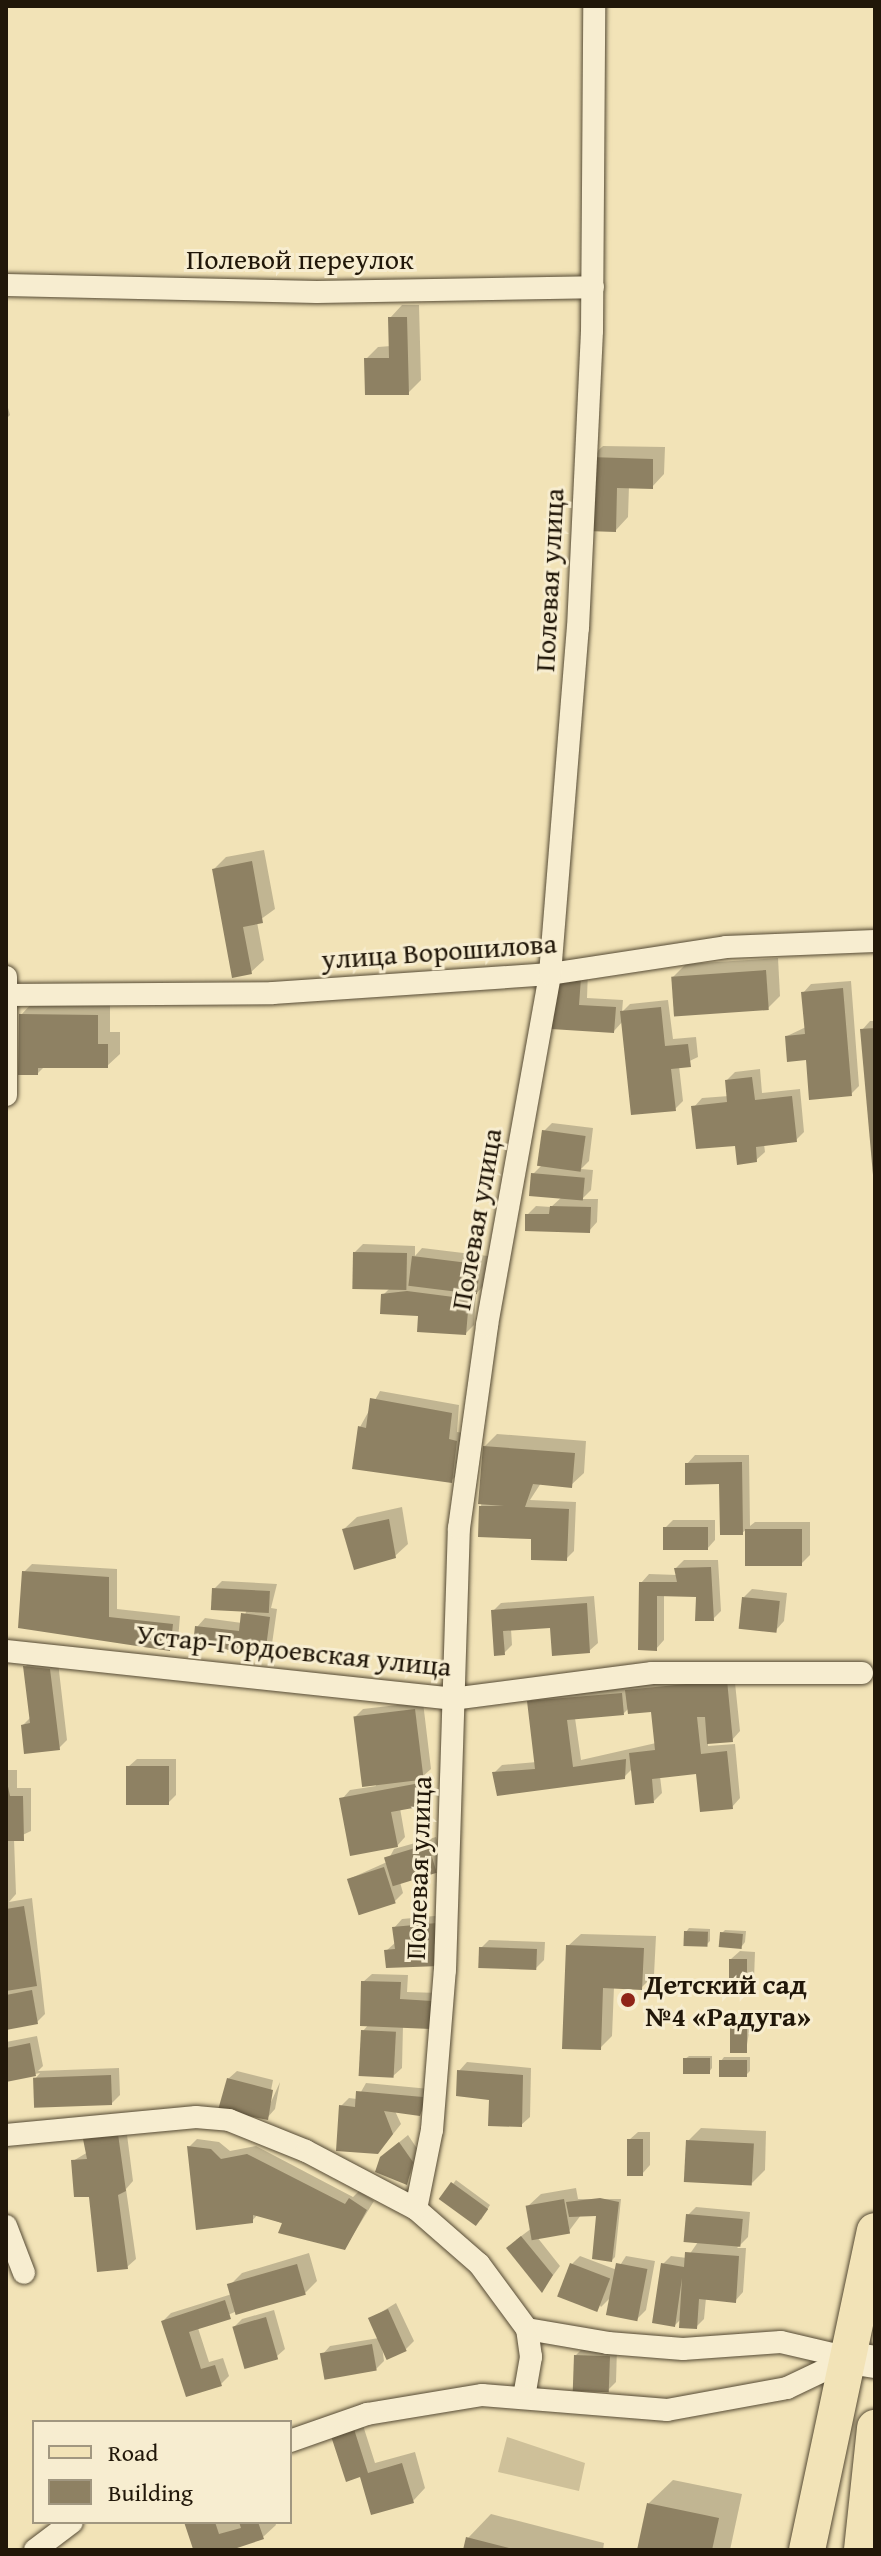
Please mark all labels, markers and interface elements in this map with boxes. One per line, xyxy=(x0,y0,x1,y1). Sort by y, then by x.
street label: Полевой переулок xyxy=(186,242,414,276)
street label: Полевая улица xyxy=(527,487,571,673)
street label: улица Ворошилова xyxy=(320,926,558,976)
street label: Полевая улица xyxy=(443,1126,509,1312)
street label: Устар-Гордоевская улица xyxy=(135,1617,453,1683)
street label: Полевая улица xyxy=(398,1776,438,1960)
place label: Детский сад №4 «Радуга» xyxy=(644,1967,811,2033)
marker: Детский сад №4 «Радуга» xyxy=(619,1991,637,2009)
legend xyxy=(32,2420,292,2524)
text: Road xyxy=(108,2435,158,2470)
text: Building xyxy=(108,2475,193,2510)

